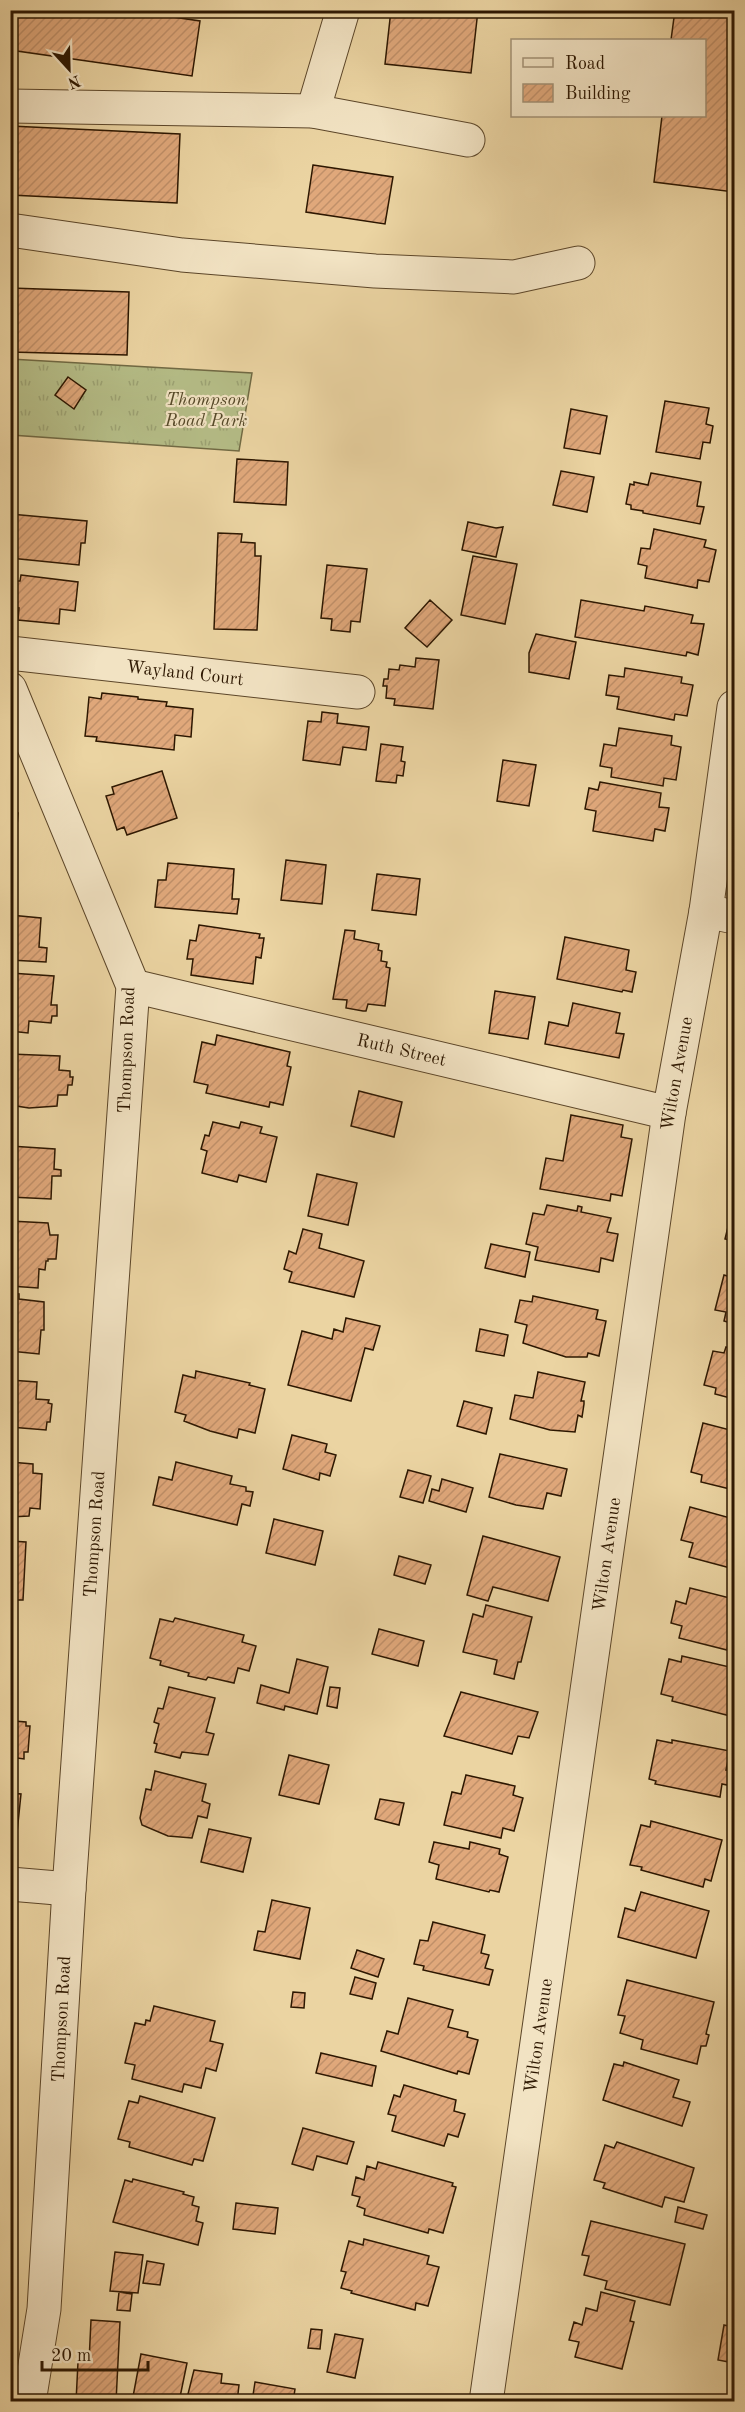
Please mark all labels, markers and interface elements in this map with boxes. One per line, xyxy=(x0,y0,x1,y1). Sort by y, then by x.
north arrow xyxy=(39,39,99,99)
legend xyxy=(511,39,706,117)
text: Road xyxy=(565,55,605,73)
text: N xyxy=(64,71,83,91)
text: Building xyxy=(565,85,631,103)
park label: Thompson Road Park xyxy=(164,391,248,430)
street label: Wayland Court xyxy=(125,658,245,689)
street label: Thompson Road xyxy=(116,986,138,1114)
street label: Wilton Avenue xyxy=(659,1015,696,1132)
street label: Ruth Street xyxy=(355,1031,448,1070)
street label: Thompson Road xyxy=(82,1470,108,1598)
street label: Wilton Avenue xyxy=(590,1496,624,1613)
street label: Thompson Road xyxy=(50,1955,74,2083)
street label: Wilton Avenue xyxy=(522,1977,556,2094)
scale bar xyxy=(42,2334,148,2372)
text: 20 m xyxy=(51,2347,91,2365)

